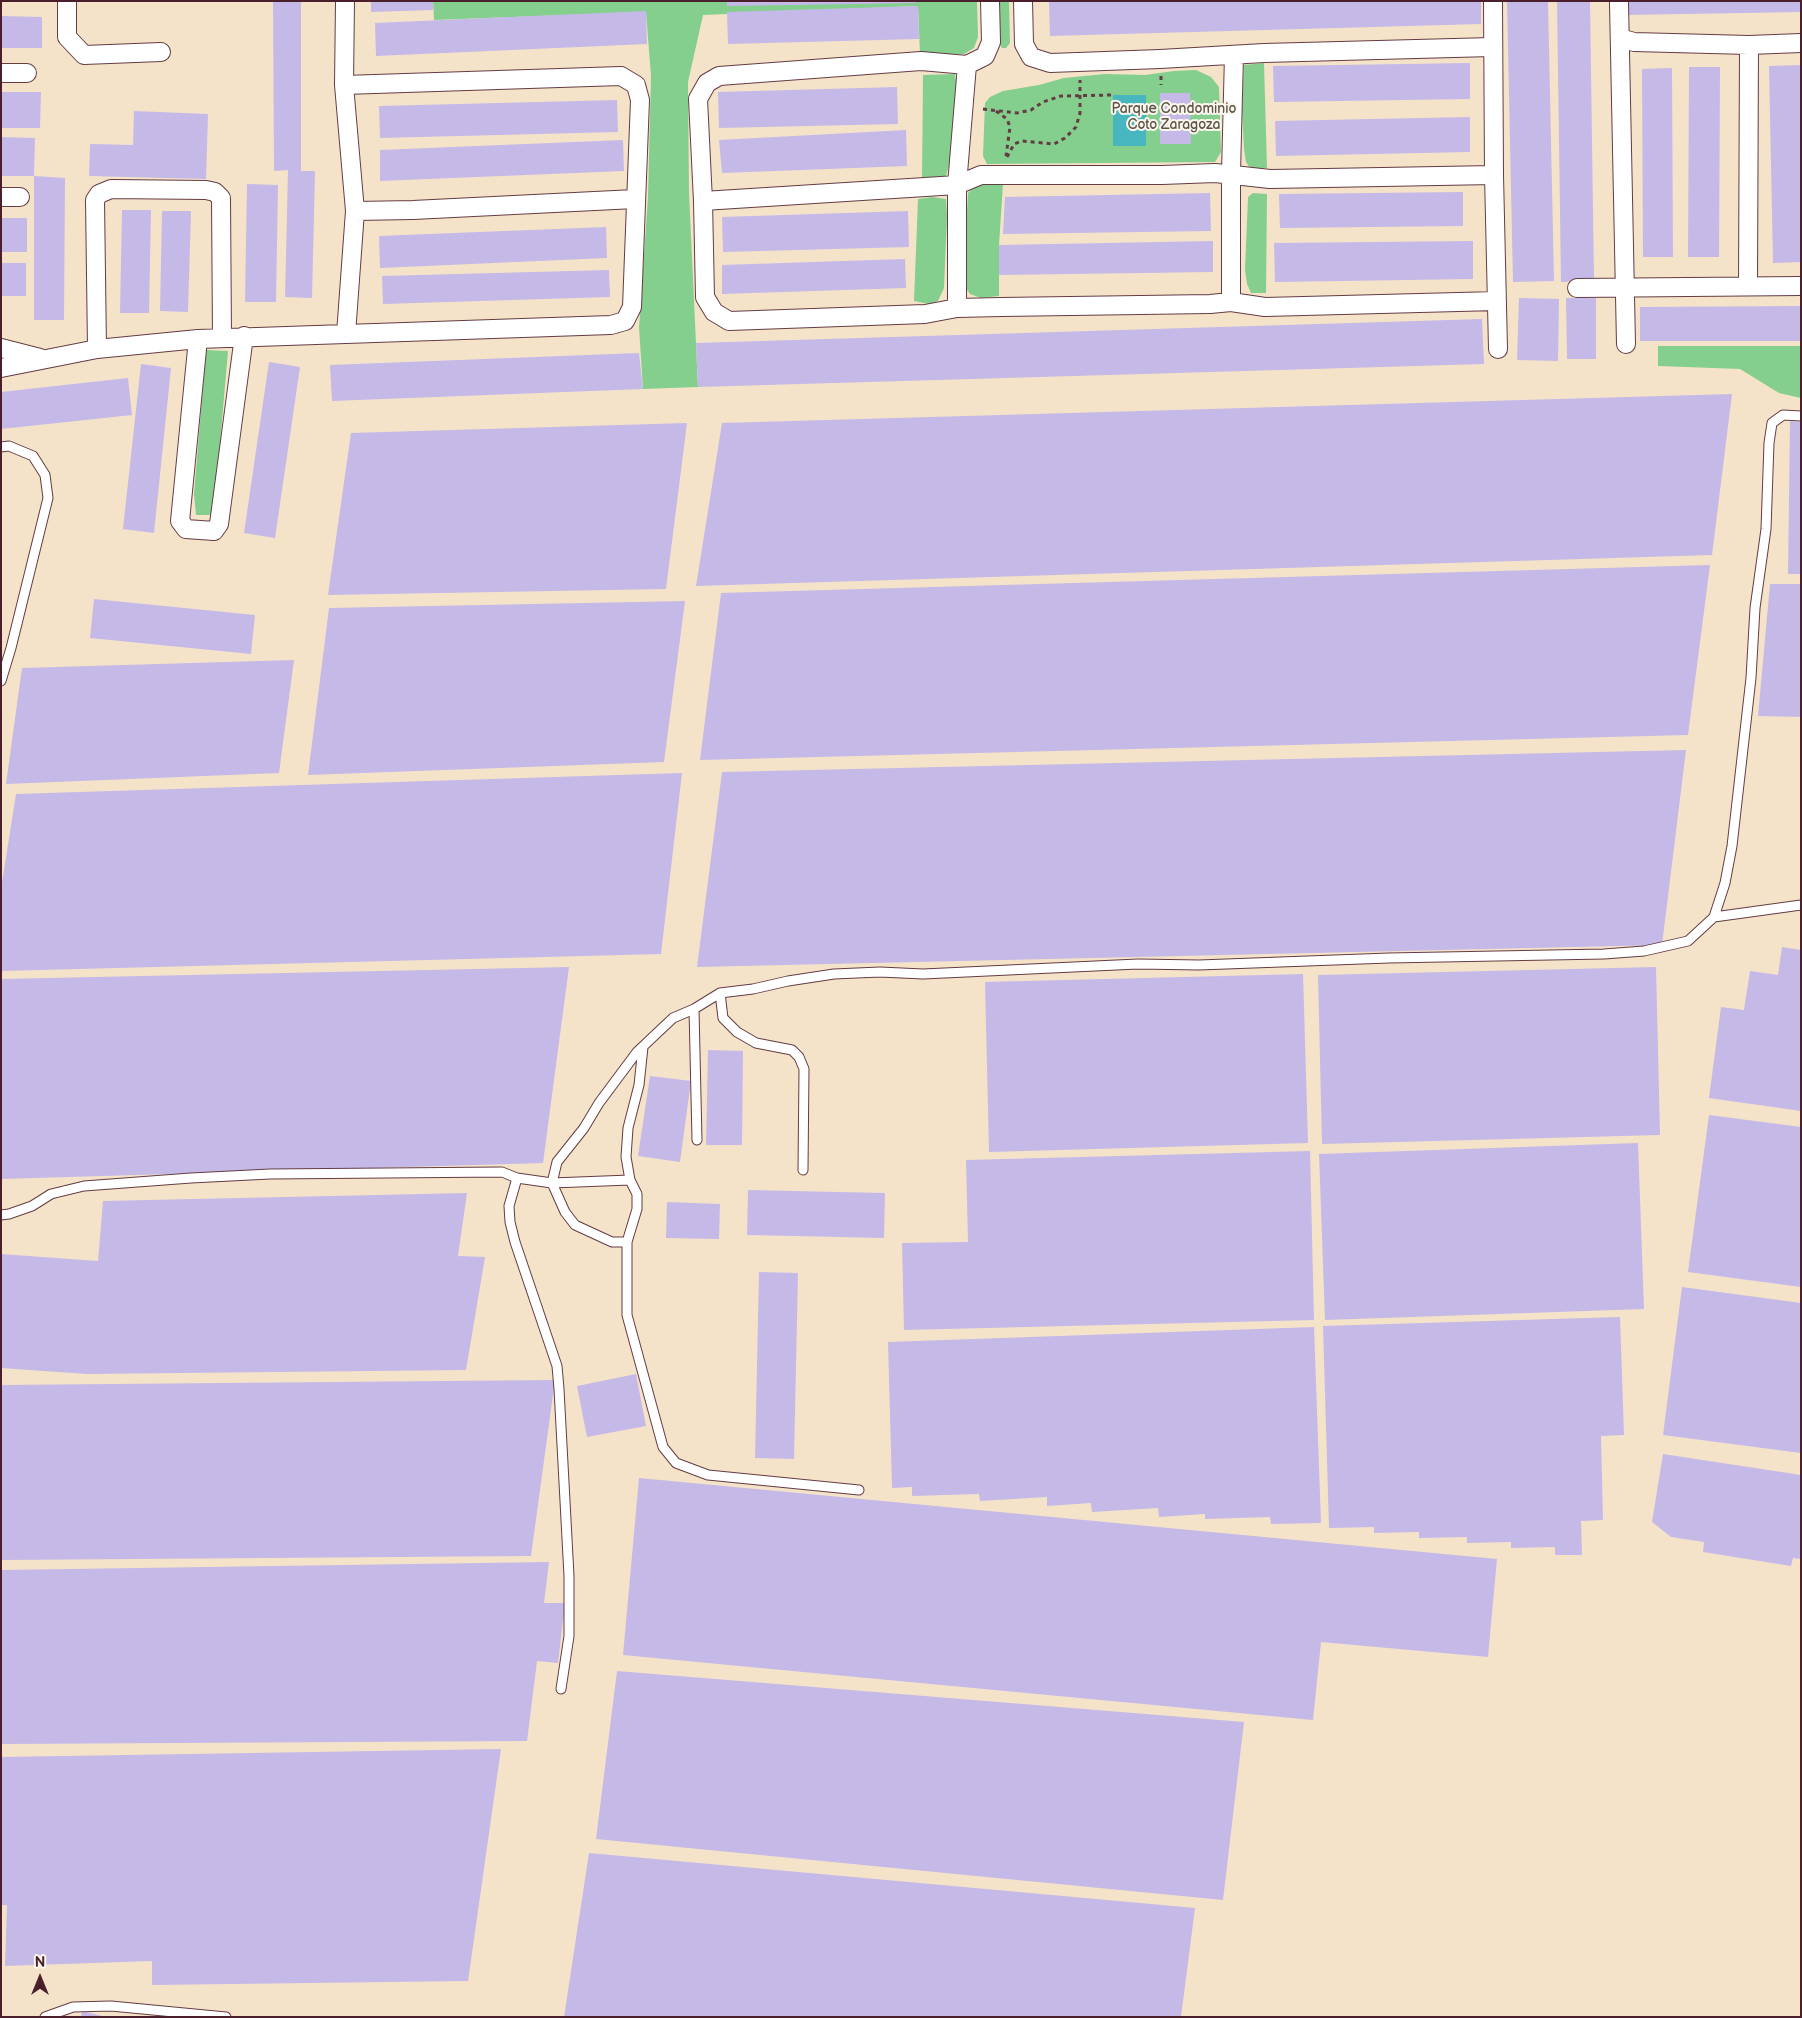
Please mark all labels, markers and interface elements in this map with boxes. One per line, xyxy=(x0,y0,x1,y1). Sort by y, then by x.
park label: Parque Condominio Coto Zaragoza xyxy=(1112,101,1236,134)
north arrow xyxy=(15,1953,65,2003)
text: N xyxy=(35,1954,45,1971)

